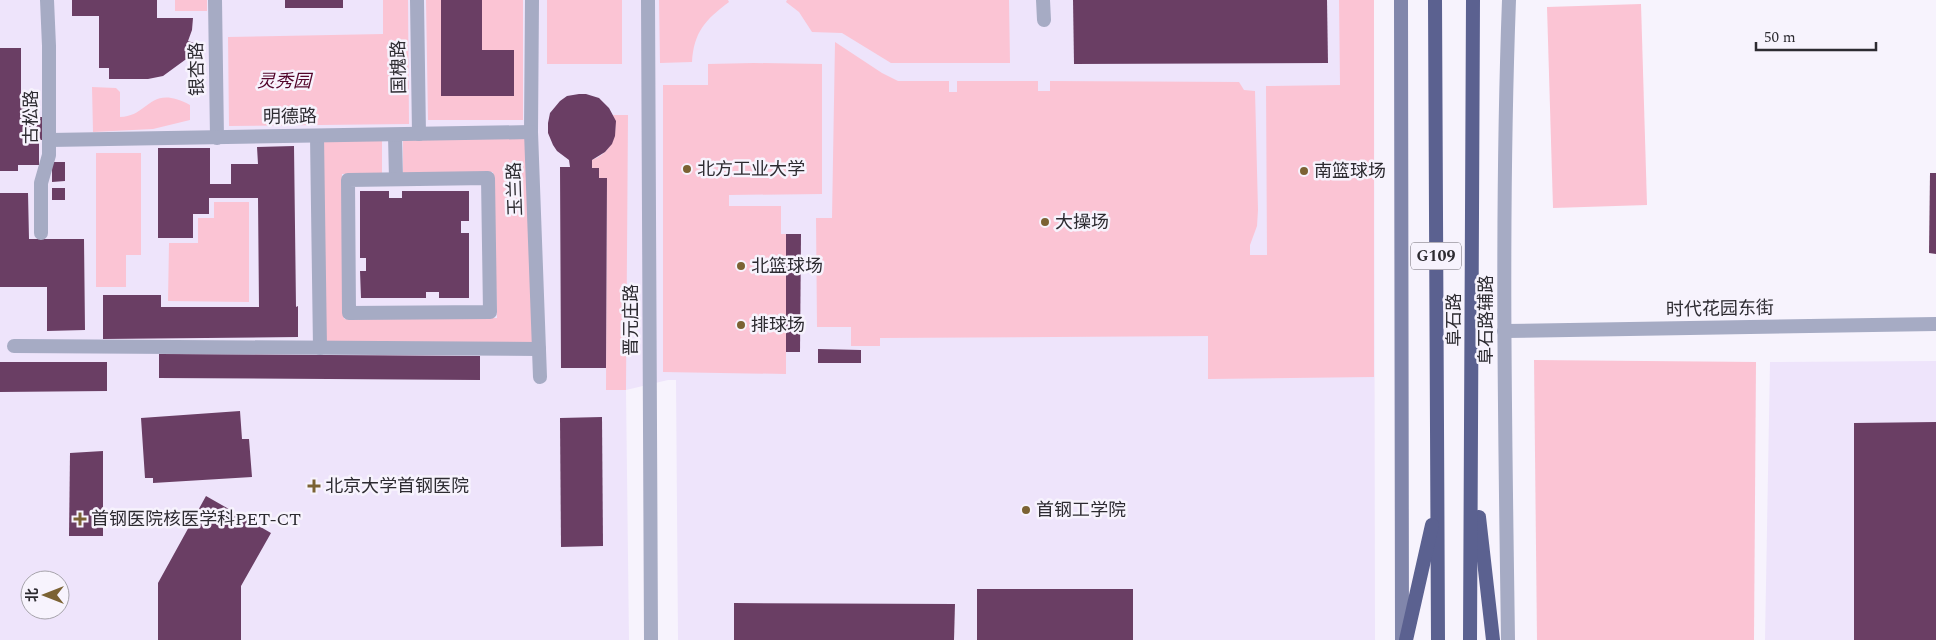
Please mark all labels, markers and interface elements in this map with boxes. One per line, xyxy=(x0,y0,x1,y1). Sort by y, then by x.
scale bar xyxy=(1756,20,1876,52)
text: 50 m xyxy=(1764,26,1796,49)
street label: 国槐路 xyxy=(385,40,413,94)
street label: 银杏路 xyxy=(183,42,211,96)
park label: 灵秀园 xyxy=(257,68,314,95)
street label: 古松路 xyxy=(18,90,45,144)
street label: 明德路 xyxy=(263,103,317,131)
place label: 北方工业大学 xyxy=(697,156,805,183)
place label: 南篮球场 xyxy=(1314,158,1386,185)
street label: 玉兰路 xyxy=(501,162,529,216)
marker: 北方工业大学 xyxy=(681,163,693,175)
marker: 南篮球场 xyxy=(1298,165,1310,177)
place label: 大操场 xyxy=(1055,209,1109,236)
marker: 大操场 xyxy=(1039,216,1051,228)
road number: G109 xyxy=(1411,242,1461,270)
place label: 北篮球场 xyxy=(751,253,823,280)
marker: 北篮球场 xyxy=(735,260,747,272)
street label: 阜石路辅路 xyxy=(1473,275,1500,365)
street label: 晋元庄路 xyxy=(618,284,645,356)
street label: 阜石路 xyxy=(1441,293,1468,347)
street label: 时代花园东街 xyxy=(1666,295,1774,323)
place label: 排球场 xyxy=(751,312,805,339)
marker: 排球场 xyxy=(735,319,747,331)
place label: 北京大学首钢医院 xyxy=(325,473,469,500)
marker: 北京大学首钢医院 xyxy=(307,479,321,493)
place label: 首钢工学院 xyxy=(1036,497,1126,524)
marker: 首钢工学院 xyxy=(1020,504,1032,516)
place label: 首钢医院核医学科PET-CT xyxy=(91,506,301,533)
marker: 首钢医院核医学科PET-CT xyxy=(73,512,87,526)
north arrow xyxy=(20,570,70,620)
text: 北 xyxy=(22,588,43,602)

